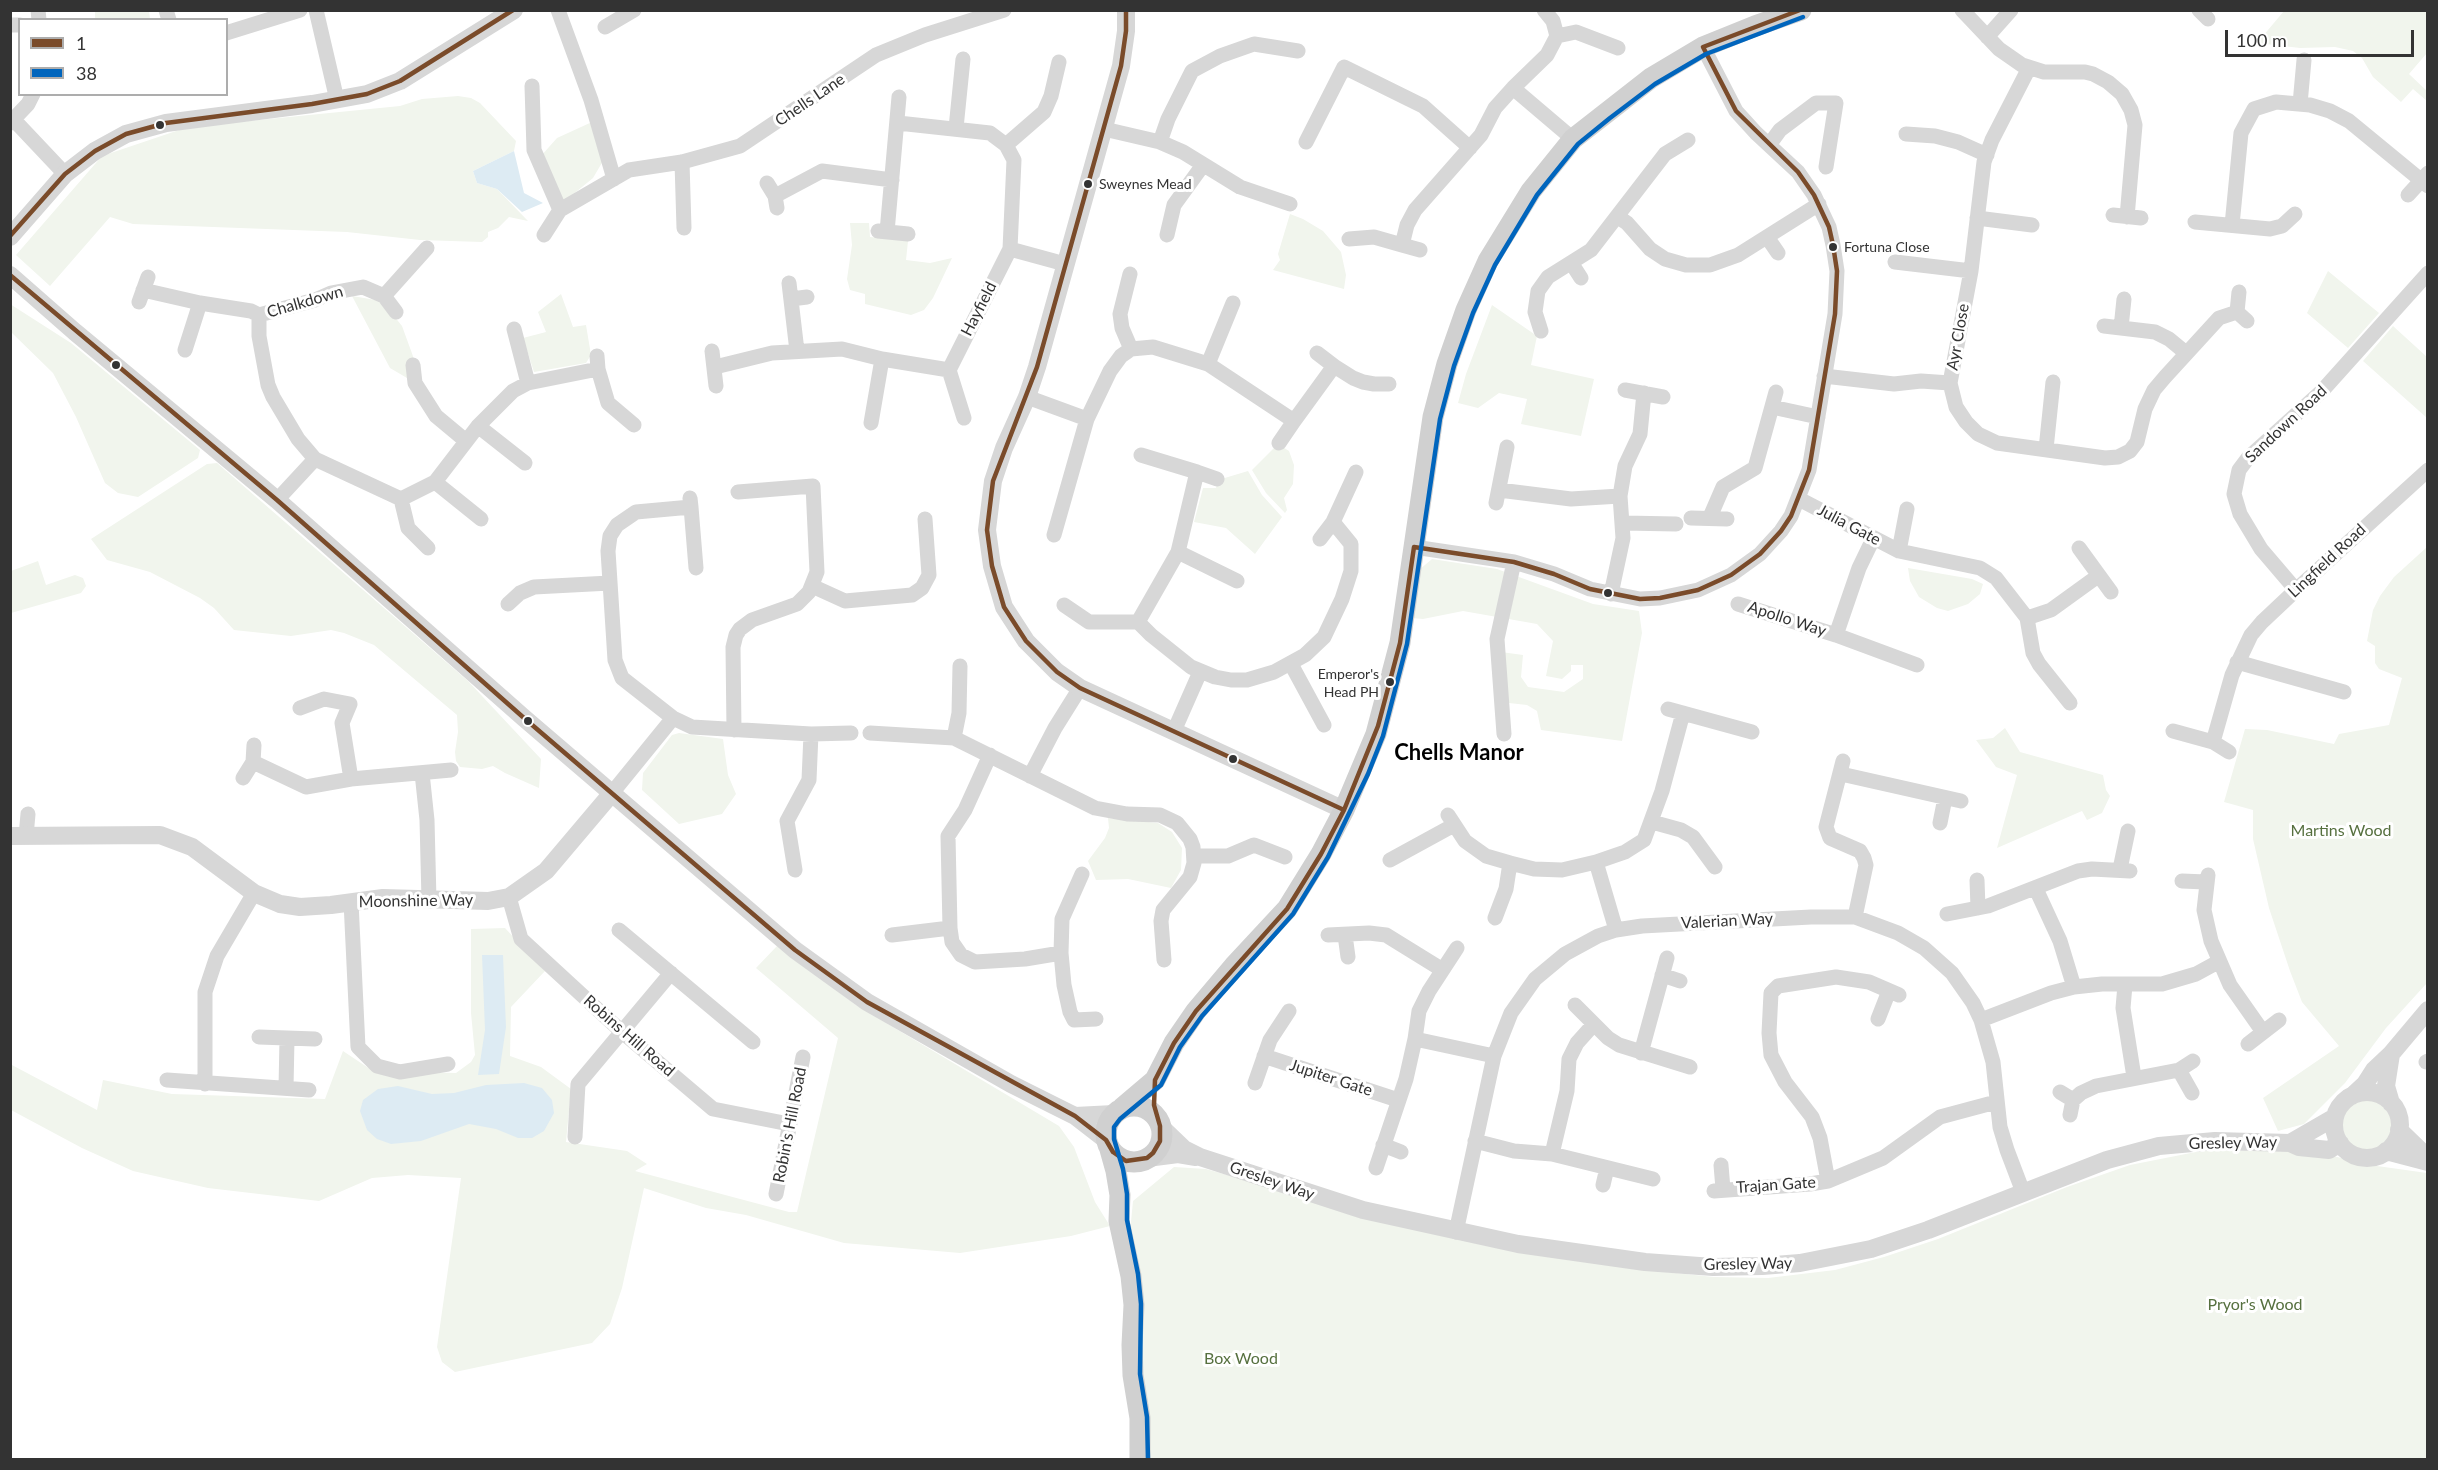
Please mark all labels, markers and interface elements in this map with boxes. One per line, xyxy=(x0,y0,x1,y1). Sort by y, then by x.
legend xyxy=(18,18,228,96)
scale bar xyxy=(2228,18,2417,56)
text: 100 m xyxy=(2236,29,2287,51)
text: 1 xyxy=(76,32,86,54)
text: 38 xyxy=(76,62,97,84)
street label: Chells Lane xyxy=(771,70,849,130)
unlabelled marker xyxy=(154,119,166,131)
place label: Sweynes Mead xyxy=(1099,176,1192,192)
marker: Sweynes Mead xyxy=(1082,178,1094,190)
place label: Fortuna Close xyxy=(1844,239,1930,255)
marker: Fortuna Close xyxy=(1827,241,1839,253)
street label: Hayfield xyxy=(957,279,1001,339)
street label: Chalkdown xyxy=(265,282,345,322)
street label: Ayr Close xyxy=(1943,302,1973,372)
unlabelled marker xyxy=(110,359,122,371)
street label: Sandown Road xyxy=(2241,381,2331,467)
street label: Julia Gate xyxy=(1814,500,1884,550)
street label: Lingfield Road xyxy=(2284,520,2370,602)
unlabelled marker xyxy=(1602,587,1614,599)
street label: Apollo Way xyxy=(1745,597,1829,641)
place label: Emperor's Head PH xyxy=(1318,666,1379,698)
marker: Emperor's Head PH xyxy=(1384,676,1396,688)
unlabelled marker xyxy=(522,715,534,727)
district label: Chells Manor xyxy=(1394,740,1524,766)
unlabelled marker xyxy=(1227,753,1239,765)
park label: Martins Wood xyxy=(2291,821,2391,841)
street label: Moonshine Way xyxy=(359,890,473,912)
street label: Valerian Way xyxy=(1680,909,1774,933)
street label: Robins Hill Road xyxy=(580,991,678,1081)
street label: Jupiter Gate xyxy=(1287,1056,1375,1100)
street label: Robin's Hill Road xyxy=(769,1066,811,1184)
street label: Gresley Way xyxy=(2189,1133,2277,1153)
street label: Gresley Way xyxy=(1227,1158,1317,1204)
street label: Trajan Gate xyxy=(1736,1173,1816,1197)
street label: Gresley Way xyxy=(1704,1254,1792,1274)
park label: Pryor's Wood xyxy=(2207,1295,2303,1315)
park label: Box Wood xyxy=(1204,1349,1278,1369)

